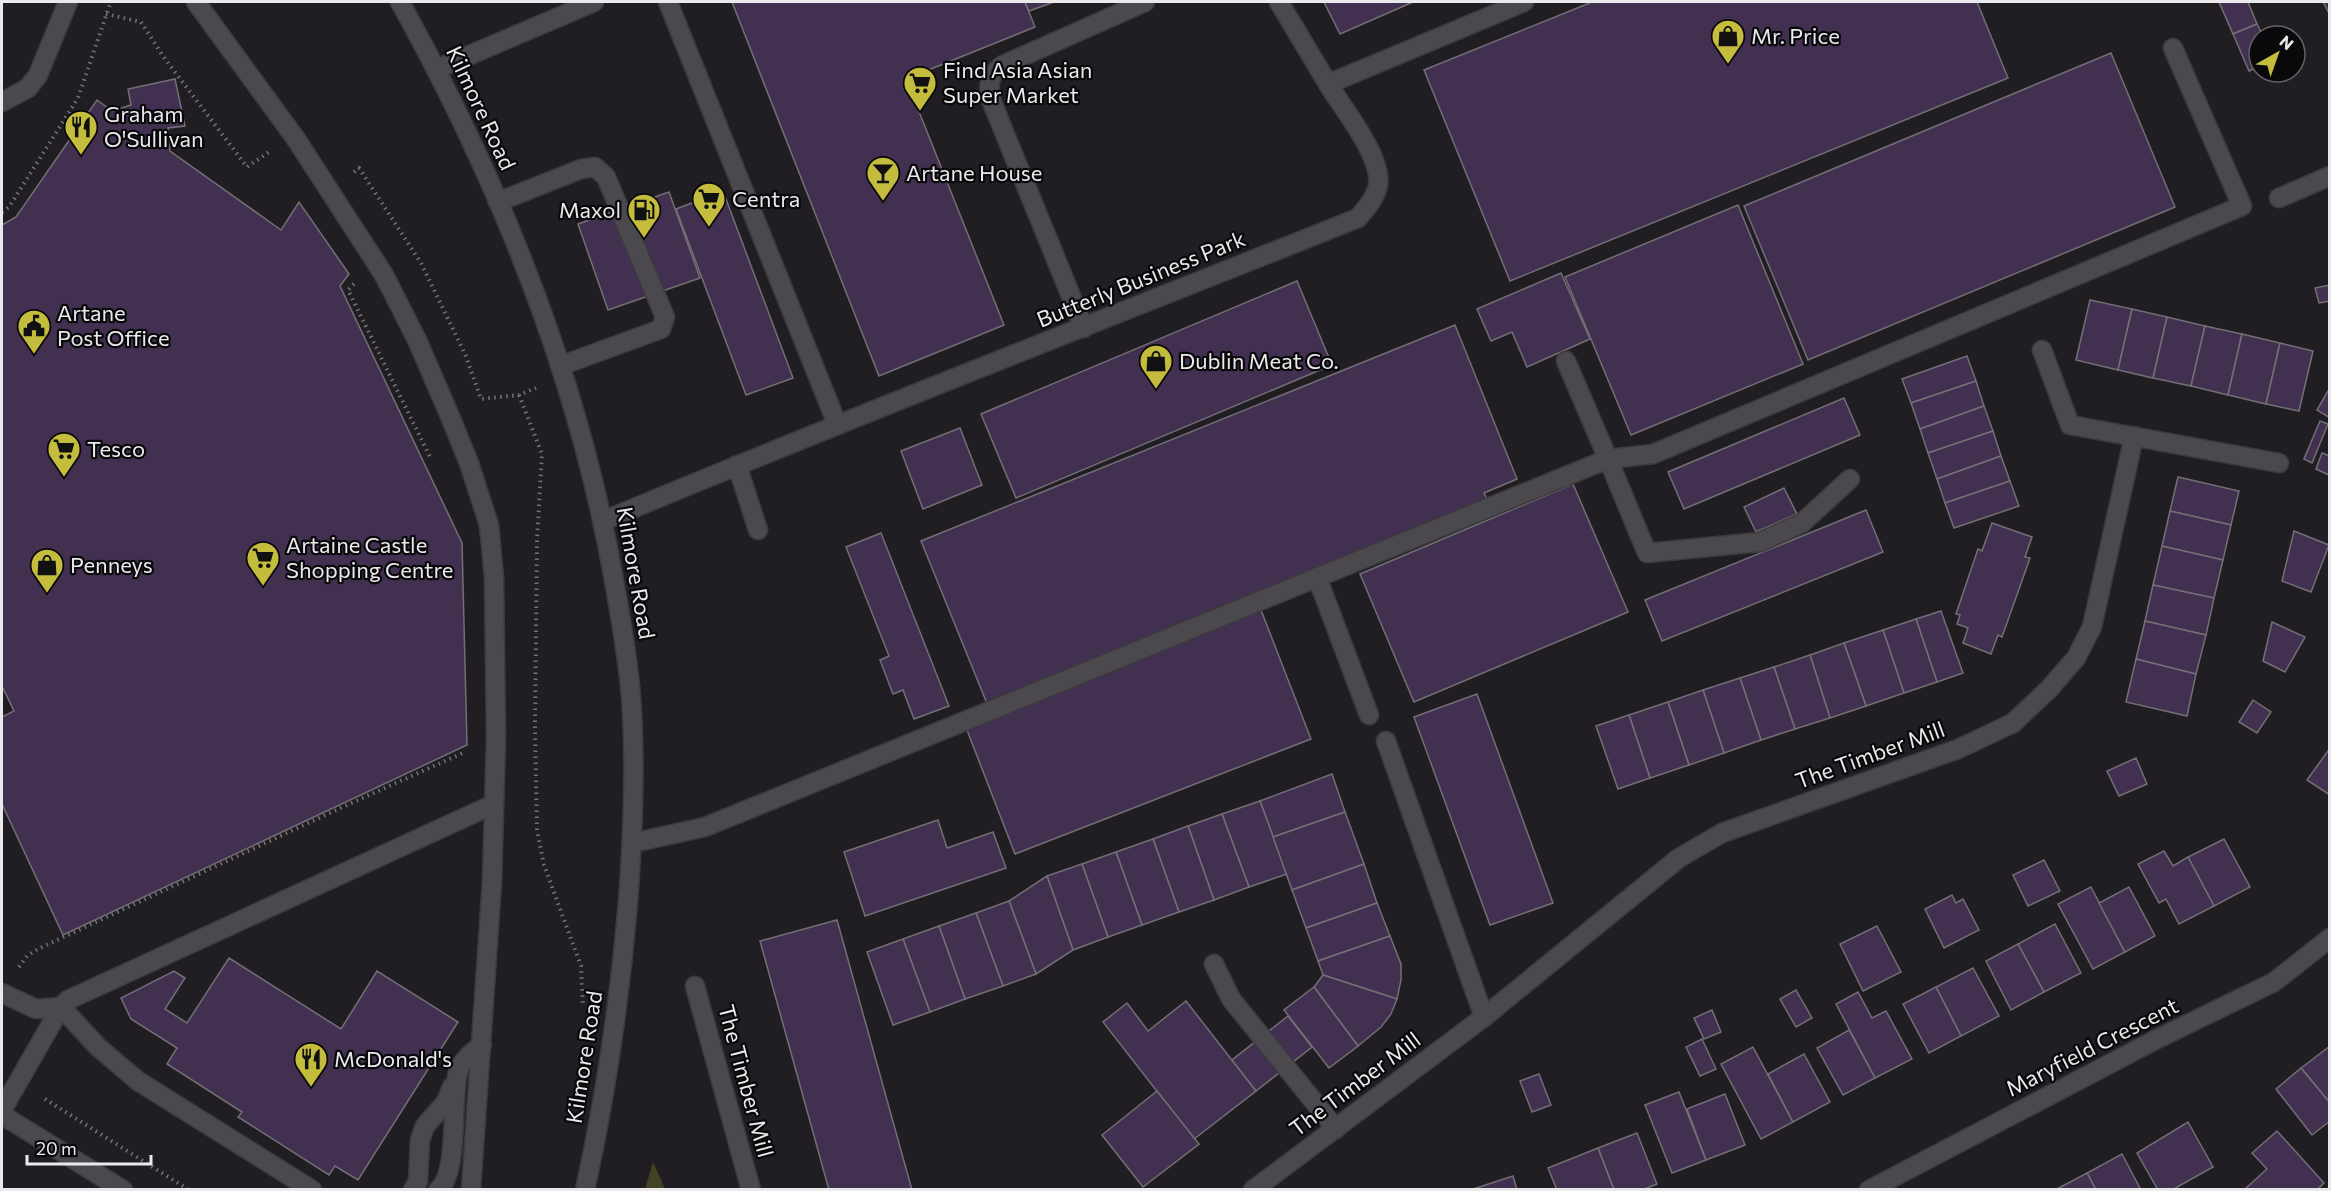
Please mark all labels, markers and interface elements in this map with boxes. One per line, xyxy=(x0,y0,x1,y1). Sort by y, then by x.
shop icon: Mr. Price xyxy=(1710,18,1746,65)
place label: Mr. Price xyxy=(1751,22,1840,49)
north arrow xyxy=(2247,24,2307,84)
text: N xyxy=(2276,31,2298,53)
street label: Kilmore Road xyxy=(441,41,522,174)
place label: Find Asia Asian Super Market xyxy=(943,56,1092,108)
supermarket icon: Find Asia Asian Super Market xyxy=(902,65,938,112)
place label: Graham O'Sullivan xyxy=(104,100,204,152)
restaurant icon: Graham O'Sullivan xyxy=(63,109,99,156)
bar icon: Artane House xyxy=(865,155,901,202)
place label: Artane House xyxy=(906,159,1042,186)
supermarket icon: Centra xyxy=(691,181,727,228)
place label: Centra xyxy=(732,185,800,212)
fuel station icon: Maxol xyxy=(626,192,662,239)
place label: Maxol xyxy=(559,196,621,223)
street label: Butterly Business Park xyxy=(1033,224,1249,333)
place label: Artane Post Office xyxy=(57,299,170,351)
public building icon: Artane Post Office xyxy=(16,308,52,355)
shop icon: Dublin Meat Co. xyxy=(1138,343,1174,390)
place label: Dublin Meat Co. xyxy=(1179,347,1339,374)
supermarket icon: Tesco xyxy=(46,431,82,478)
place label: Tesco xyxy=(87,435,145,462)
street label: Kilmore Road xyxy=(612,505,661,641)
place label: Artaine Castle Shopping Centre xyxy=(286,531,453,583)
supermarket icon: Artaine Castle Shopping Centre xyxy=(245,540,281,587)
shop icon: Penneys xyxy=(29,547,65,594)
place label: Penneys xyxy=(70,551,153,578)
street label: The Timber Mill xyxy=(1791,715,1948,794)
street label: Kilmore Road xyxy=(560,989,607,1125)
street label: Maryfield Crescent xyxy=(2001,991,2183,1102)
street label: The Timber Mill xyxy=(713,1002,780,1160)
street label: The Timber Mill xyxy=(1284,1026,1426,1142)
restaurant icon: McDonald's xyxy=(293,1041,329,1088)
place label: McDonald's xyxy=(334,1045,452,1072)
scale bar xyxy=(27,1128,152,1166)
text: 20 m xyxy=(36,1137,77,1159)

